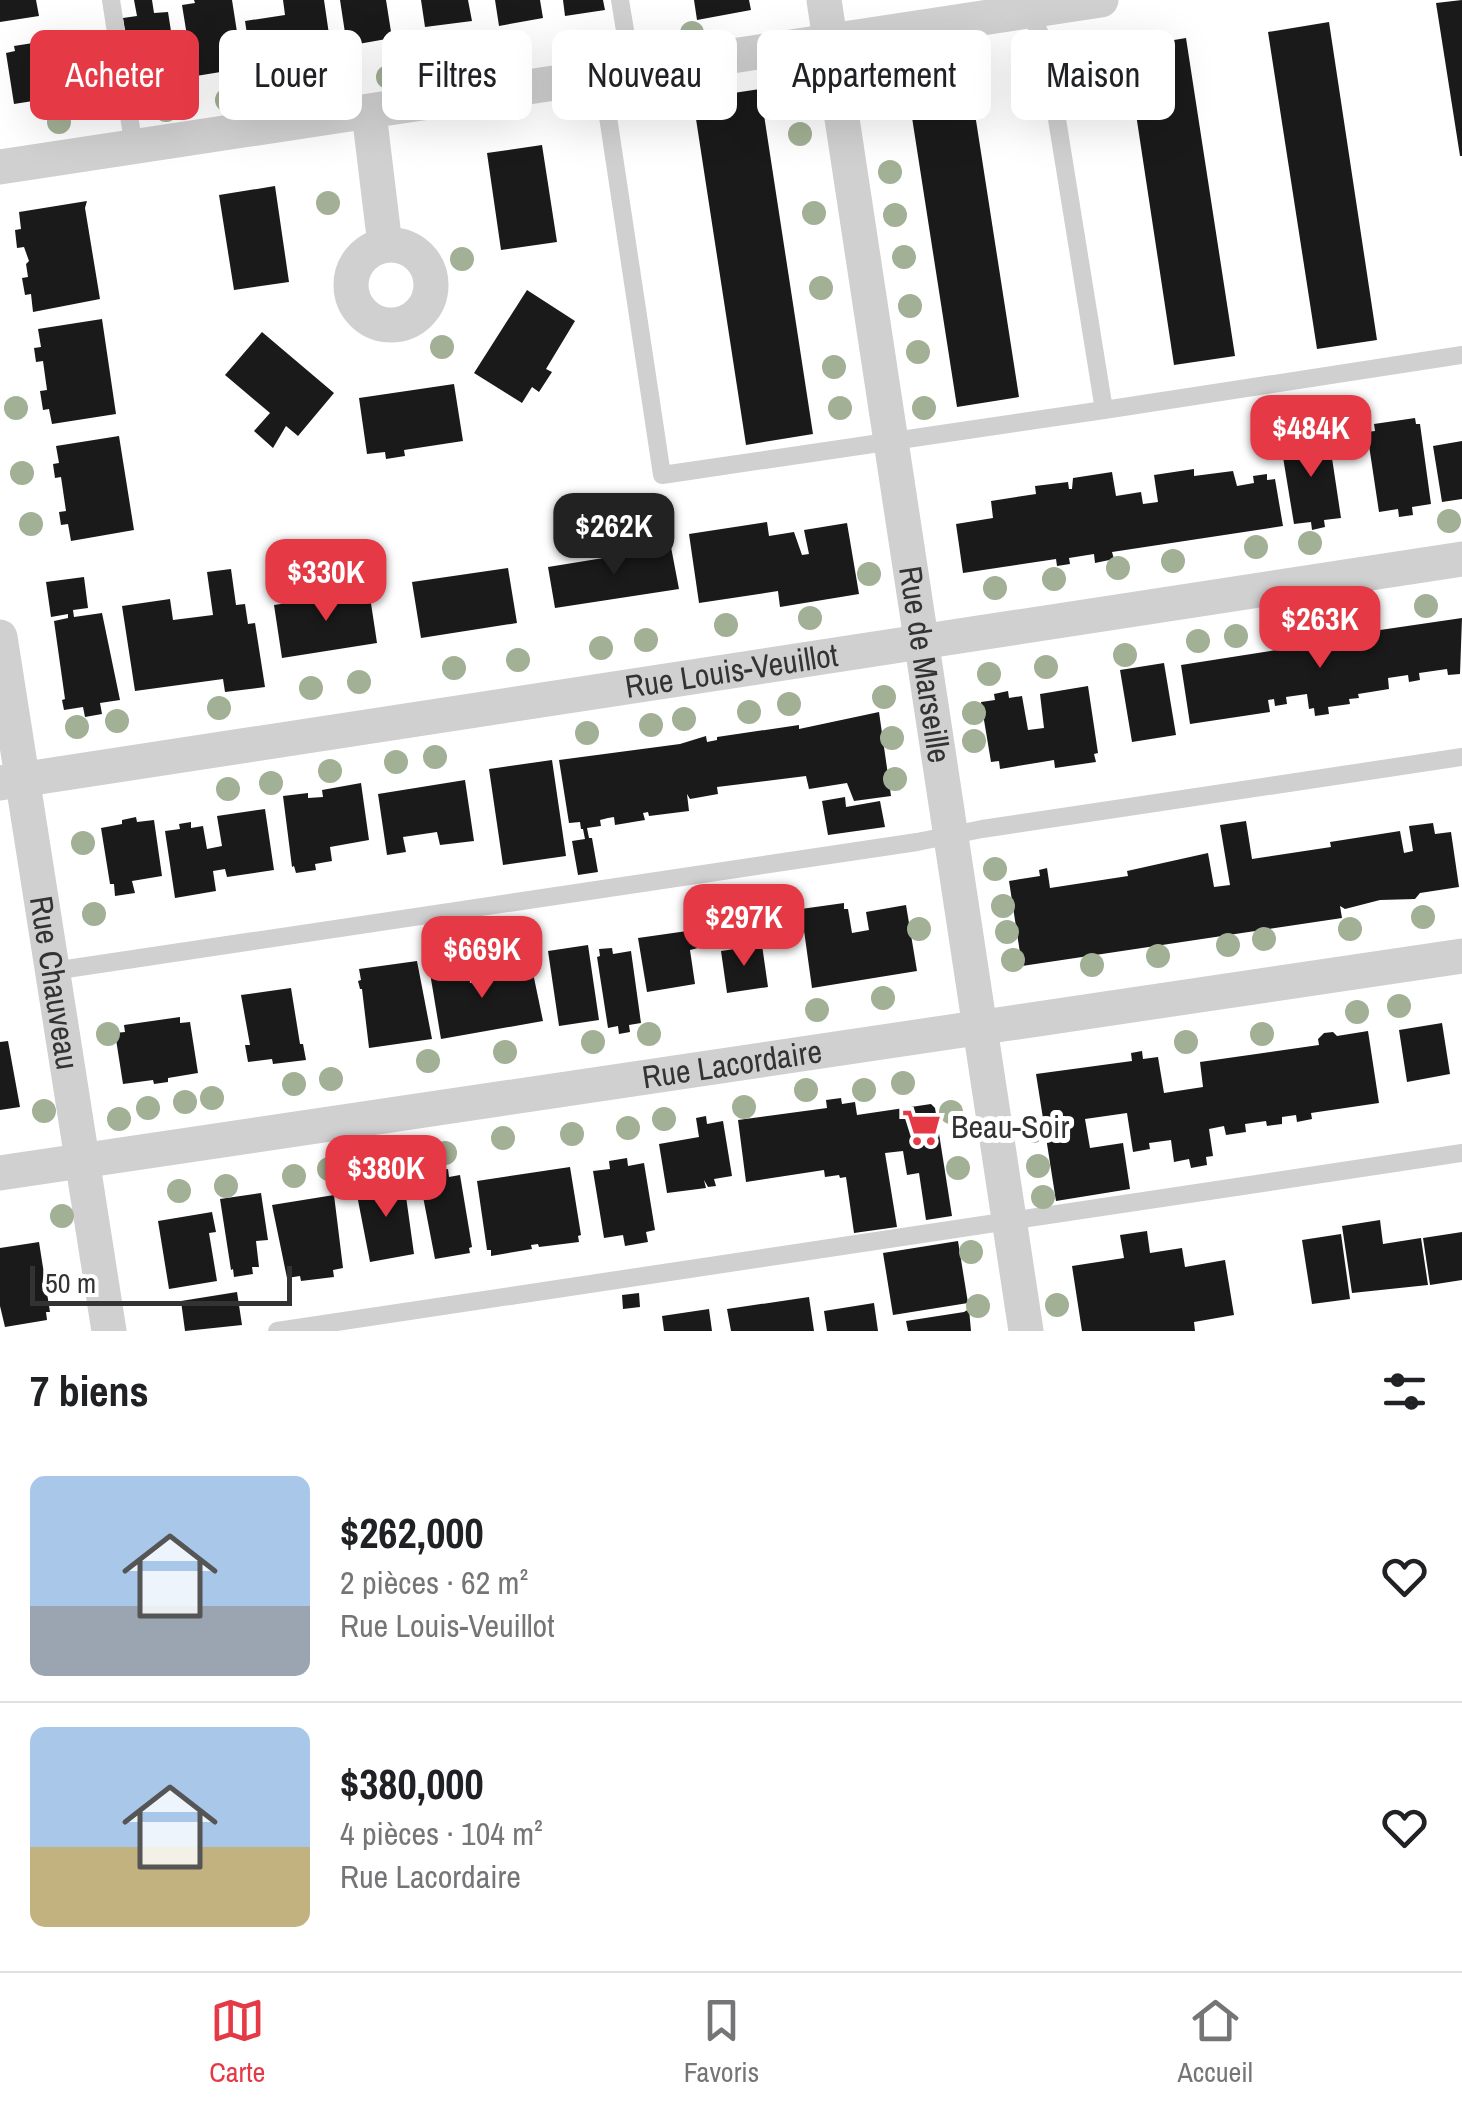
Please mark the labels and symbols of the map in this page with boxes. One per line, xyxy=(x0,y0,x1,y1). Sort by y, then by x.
pin: $484K xyxy=(1241,395,1381,480)
pin: $262K xyxy=(544,493,684,578)
pin: $330K xyxy=(256,539,396,624)
street label: Rue de Marseille xyxy=(889,563,961,766)
pin: $263K xyxy=(1250,586,1390,671)
street label: Rue Louis-Veuillot xyxy=(622,633,841,708)
pin: $297K xyxy=(674,884,814,969)
street label: Rue Chauveau xyxy=(20,893,90,1072)
pin: $669K xyxy=(412,916,552,1001)
street label: Rue Lacordaire xyxy=(639,1029,825,1098)
place label: Beau-Soir xyxy=(951,1105,1069,1148)
supermarket icon: Beau-Soir xyxy=(900,1106,942,1148)
pin: $380K xyxy=(316,1135,456,1220)
scale bar xyxy=(30,1261,292,1306)

